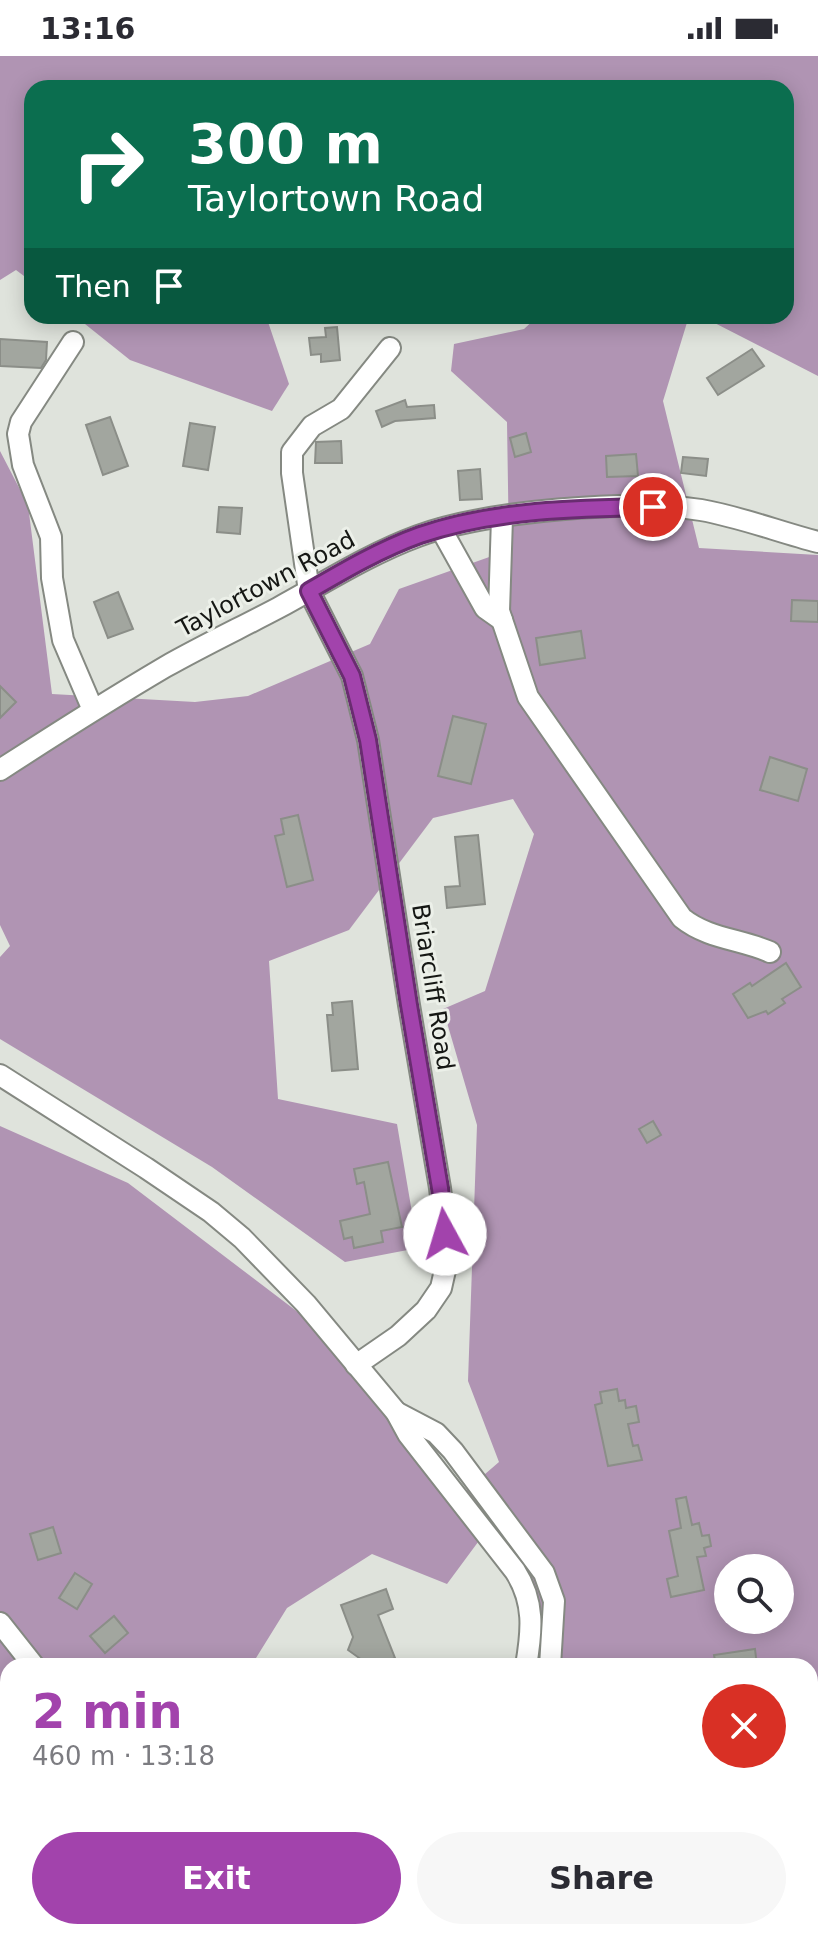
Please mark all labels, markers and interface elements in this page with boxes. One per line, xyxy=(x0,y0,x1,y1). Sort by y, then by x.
text: 13:16 xyxy=(40,11,136,46)
text: 300 m xyxy=(188,111,383,176)
icon: right xyxy=(56,112,160,216)
text: Taylortown Road xyxy=(188,178,484,219)
icon: arrive xyxy=(147,264,191,308)
text: Then xyxy=(56,269,131,304)
pin xyxy=(619,473,687,541)
icon: arrive xyxy=(631,485,675,529)
street label: Taylortown Road xyxy=(171,525,360,643)
street label: Briarcliff Road xyxy=(406,902,460,1072)
position arrow xyxy=(403,1192,487,1276)
map controls xyxy=(714,1554,794,1634)
button: search xyxy=(714,1554,794,1634)
text: 2 min xyxy=(32,1683,183,1739)
button: close xyxy=(702,1684,786,1768)
text: 460 m · 13:18 xyxy=(32,1741,215,1771)
button: Exit xyxy=(32,1832,401,1924)
button: Share xyxy=(417,1832,786,1924)

